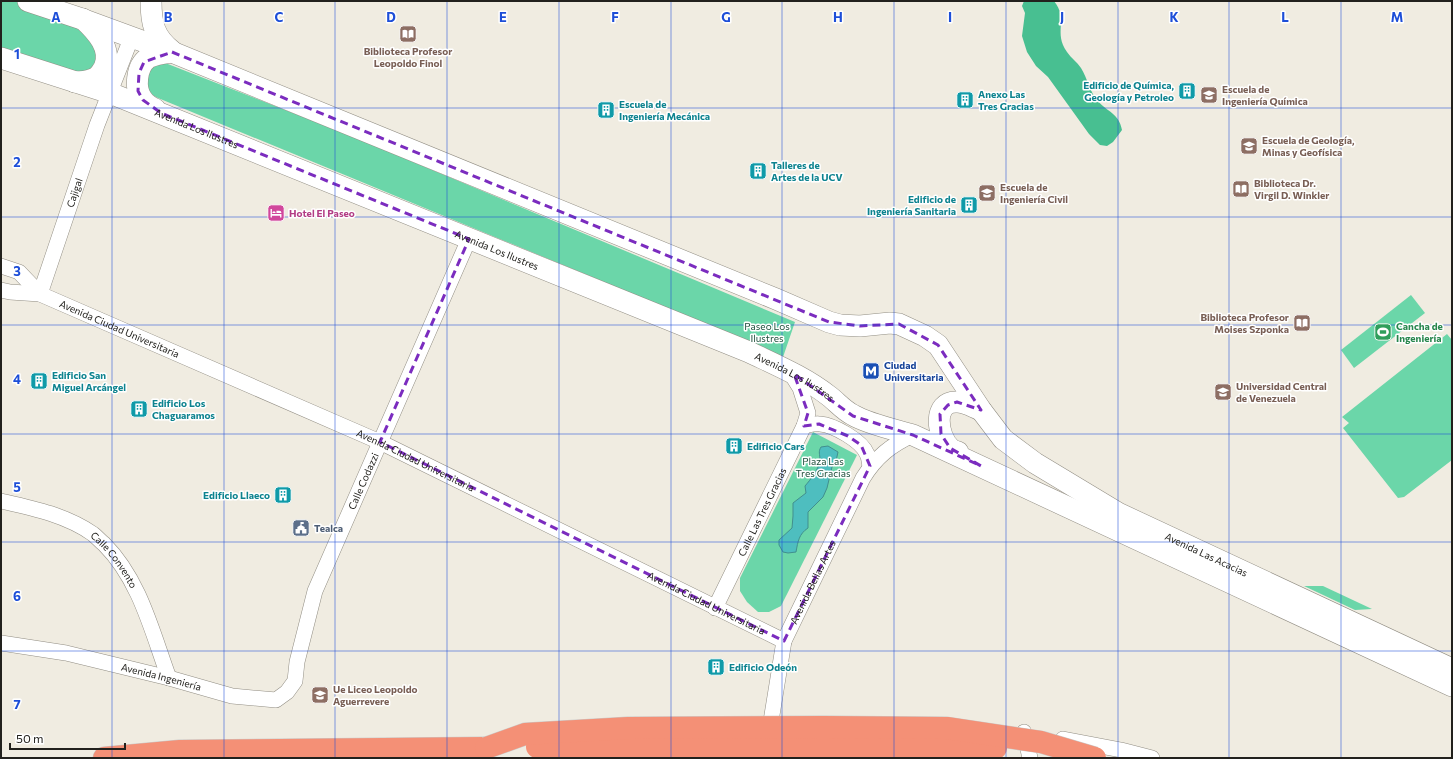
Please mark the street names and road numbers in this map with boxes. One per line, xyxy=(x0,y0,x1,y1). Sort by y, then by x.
street label: Avenida Los Ilustres xyxy=(153,106,241,151)
street label: Cajigal xyxy=(64,176,85,209)
street label: Avenida Los Ilustres xyxy=(453,227,541,272)
street label: Avenida Ciudad Universitaria xyxy=(58,297,181,360)
street label: Avenida Los Ilustres xyxy=(753,350,837,404)
street label: Avenida Ciudad Universitaria xyxy=(355,427,477,494)
street label: Calle Codazzi xyxy=(345,451,381,511)
street label: Calle Las Tres Gracias xyxy=(735,465,789,558)
street label: Calle Convento xyxy=(88,529,140,590)
street label: Avenida Las Acacias xyxy=(1163,530,1250,579)
street label: Avenida Bellas Artes xyxy=(787,538,838,626)
street label: Avenida Ciudad Universitaria xyxy=(646,569,767,637)
street label: Avenida Ingeniería xyxy=(120,661,203,693)

